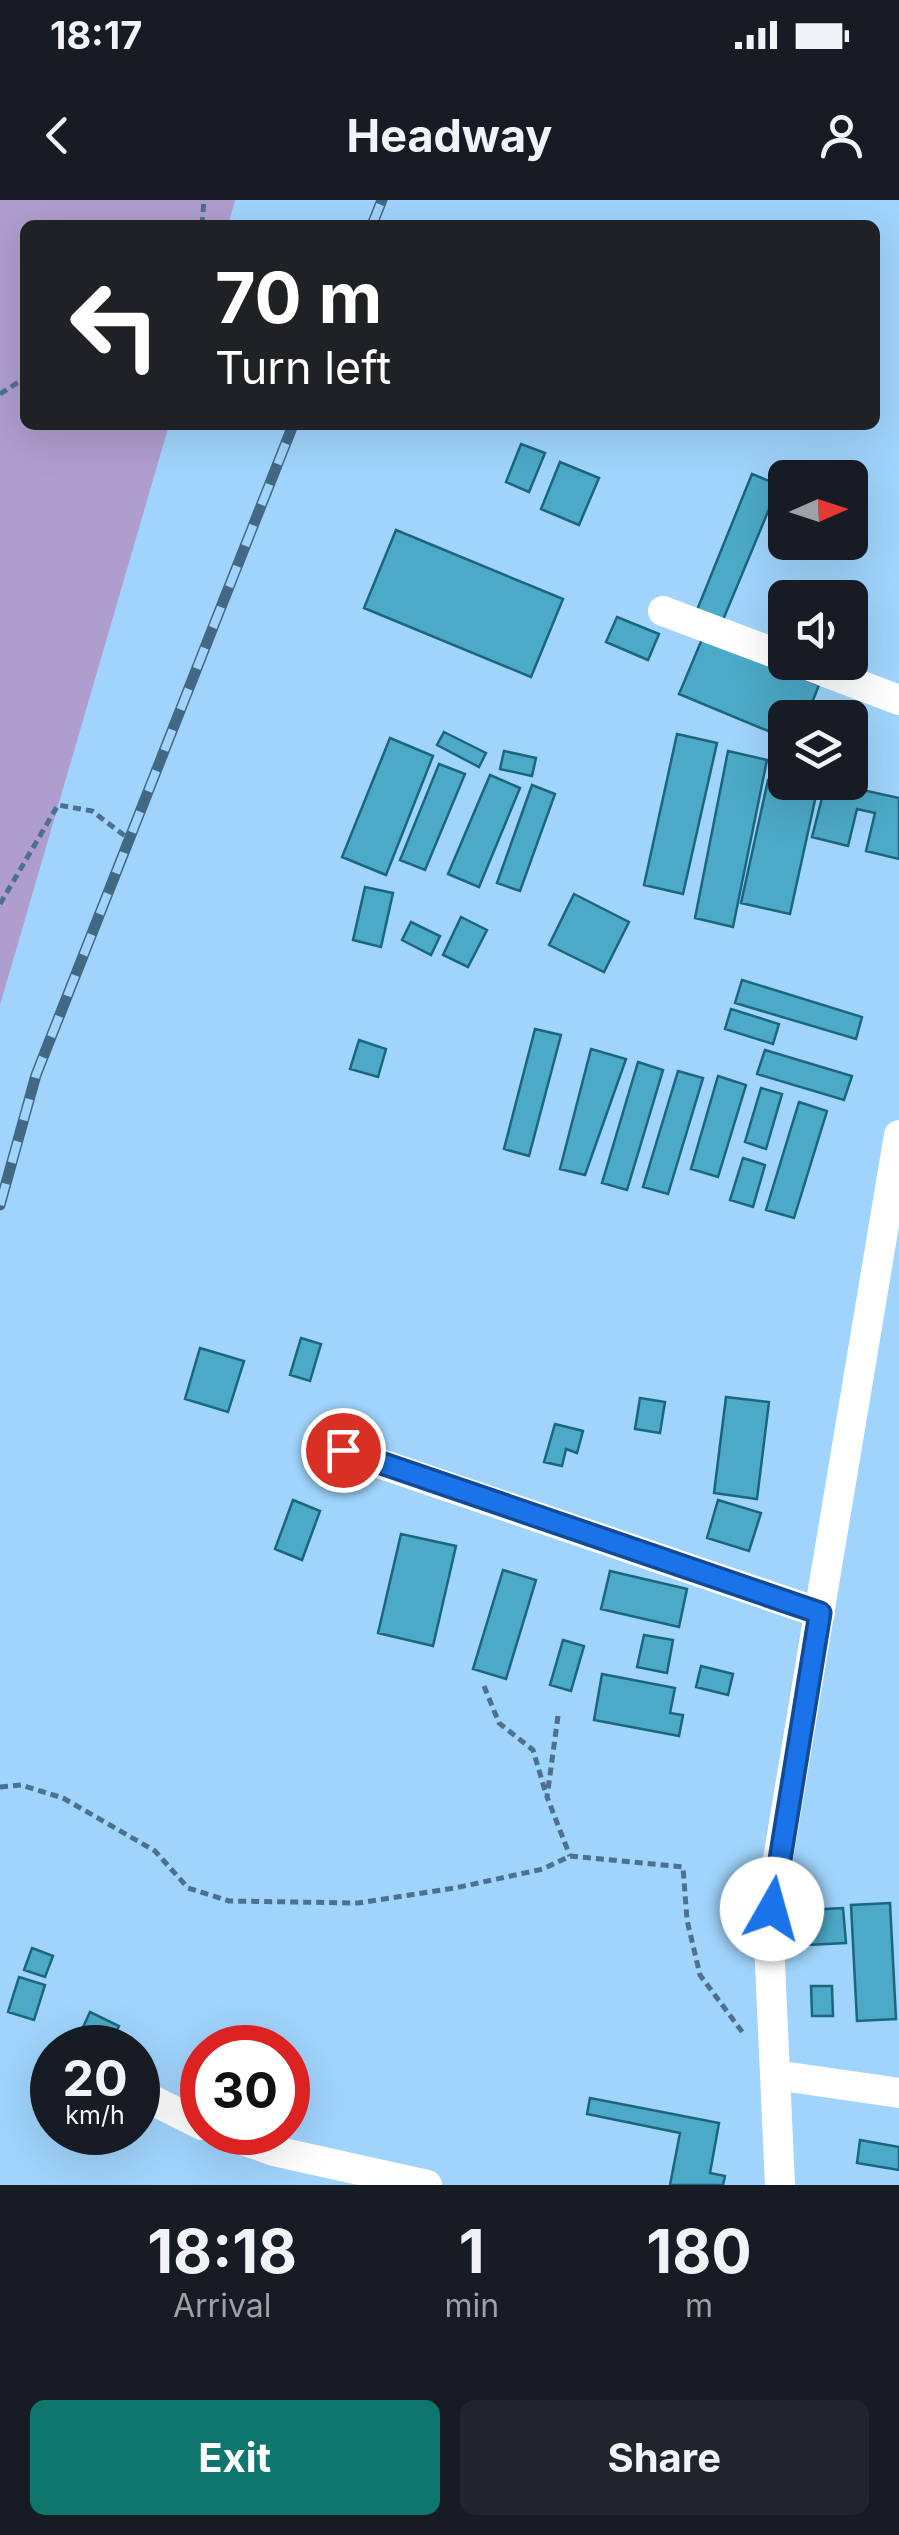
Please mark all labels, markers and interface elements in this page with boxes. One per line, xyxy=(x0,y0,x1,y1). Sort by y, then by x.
text: 18:17 xyxy=(50,12,142,58)
icon: back xyxy=(30,108,85,163)
text: Headway xyxy=(347,108,552,163)
icon: person xyxy=(814,108,869,163)
text: 70 m xyxy=(215,255,382,340)
icon: left xyxy=(50,260,180,390)
text: Turn left xyxy=(215,340,391,395)
north arrow xyxy=(768,460,868,560)
map controls xyxy=(768,460,868,800)
button: sound xyxy=(768,580,868,680)
button: layers xyxy=(768,700,868,800)
pin xyxy=(301,1408,386,1493)
icon: arrive xyxy=(316,1423,371,1478)
position arrow xyxy=(720,1857,824,1961)
speed limit sign: 30 xyxy=(180,2025,310,2155)
text: 20 xyxy=(62,2048,128,2108)
text: km/h xyxy=(65,2100,125,2130)
text: 18:18 xyxy=(147,2215,297,2287)
text: 1 xyxy=(459,2215,485,2287)
text: 180 xyxy=(646,2215,752,2287)
text: Arrival xyxy=(173,2286,271,2325)
text: min xyxy=(444,2286,499,2325)
text: m xyxy=(685,2286,713,2325)
button: Exit xyxy=(30,2400,440,2515)
button: Share xyxy=(460,2400,869,2515)

